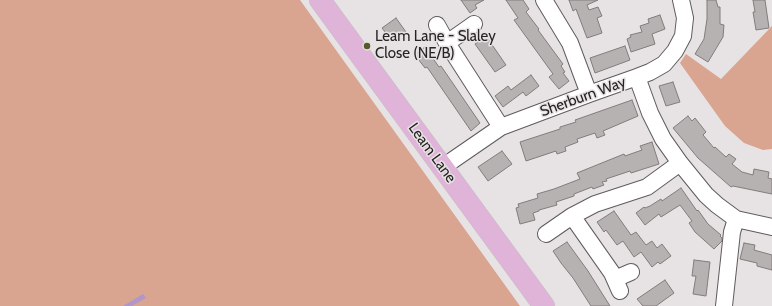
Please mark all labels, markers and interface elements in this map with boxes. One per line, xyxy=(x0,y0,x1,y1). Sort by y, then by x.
place label: Leam Lane - Slaley Close (NE/B) xyxy=(375,28,496,63)
marker: Leam Lane - Slaley Close (NE/B) xyxy=(362,41,372,51)
street label: Sherburn Way xyxy=(538,73,628,121)
street label: Leam Lane xyxy=(404,120,460,186)

